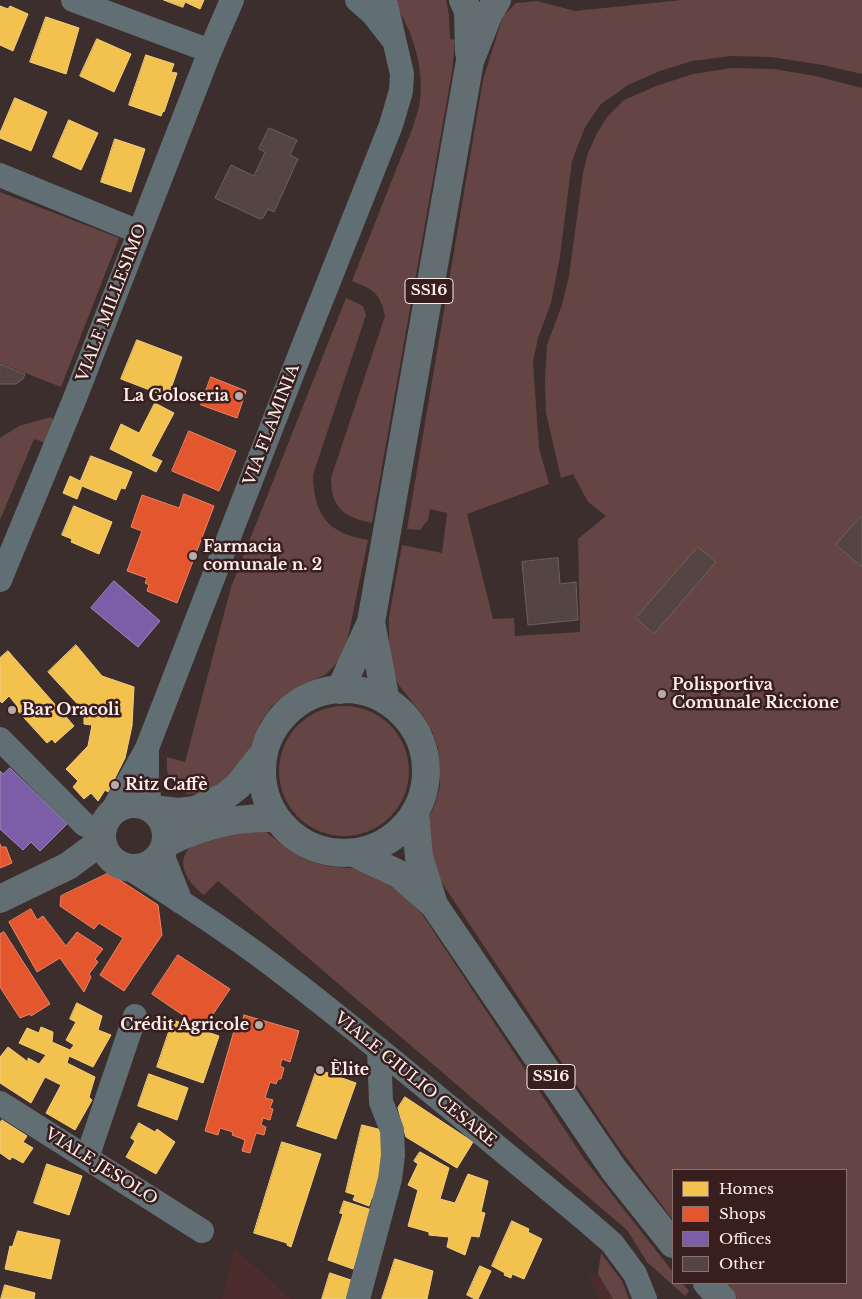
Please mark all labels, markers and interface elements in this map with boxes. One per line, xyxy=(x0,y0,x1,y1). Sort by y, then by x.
street label: VIALE MILLESIMO xyxy=(73,221,151,385)
road number: SS16 xyxy=(405,278,453,304)
street label: VIA FLAMINIA xyxy=(240,362,304,488)
place label: La Goloseria xyxy=(123,386,229,406)
marker: La Goloseria xyxy=(233,390,245,402)
place label: Farmacia comunale n. 2 xyxy=(203,537,322,575)
marker: Farmacia comunale n. 2 xyxy=(187,550,199,562)
place label: Polisportiva Comunale Riccione xyxy=(672,675,839,713)
marker: Polisportiva Comunale Riccione xyxy=(656,688,668,700)
place label: Bar Oracoli xyxy=(22,700,119,720)
marker: Bar Oracoli xyxy=(6,704,18,716)
place label: Ritz Caffè xyxy=(125,775,208,795)
marker: Ritz Caffè xyxy=(109,779,121,791)
street label: VIALE GIULIO CESARE xyxy=(330,1009,500,1151)
place label: Crédit Agricole xyxy=(120,1015,249,1035)
marker: Crédit Agricole xyxy=(253,1019,265,1031)
place label: Èlite xyxy=(330,1060,369,1080)
marker: Èlite xyxy=(314,1064,326,1076)
road number: SS16 xyxy=(527,1064,575,1090)
street label: VIALE JESOLO xyxy=(41,1125,161,1209)
legend xyxy=(672,1169,847,1284)
text: Homes xyxy=(719,1179,774,1198)
text: Shops xyxy=(719,1204,766,1223)
text: Offices xyxy=(719,1229,771,1248)
text: Other xyxy=(719,1254,765,1273)

